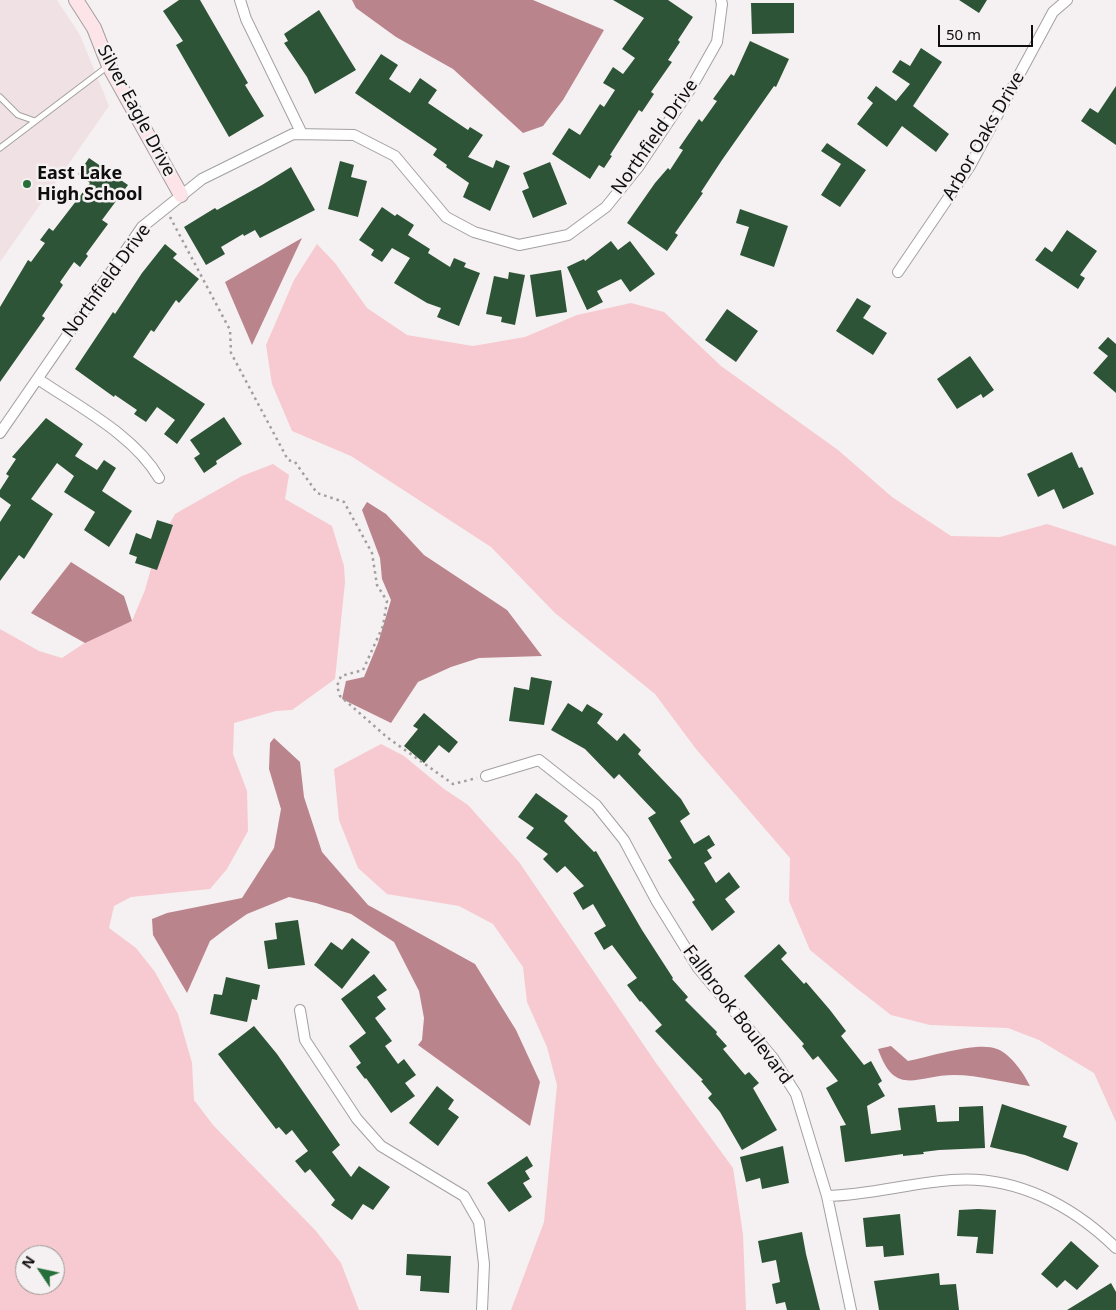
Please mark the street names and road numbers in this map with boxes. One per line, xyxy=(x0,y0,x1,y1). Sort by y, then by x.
street label: Silver Eagle Drive xyxy=(92,42,180,180)
street label: Arbor Oaks Drive xyxy=(938,68,1030,204)
street label: Northfield Drive xyxy=(607,75,703,199)
street label: Northfield Drive xyxy=(58,220,156,342)
street label: Fallbrook Boulevard xyxy=(678,941,796,1089)

